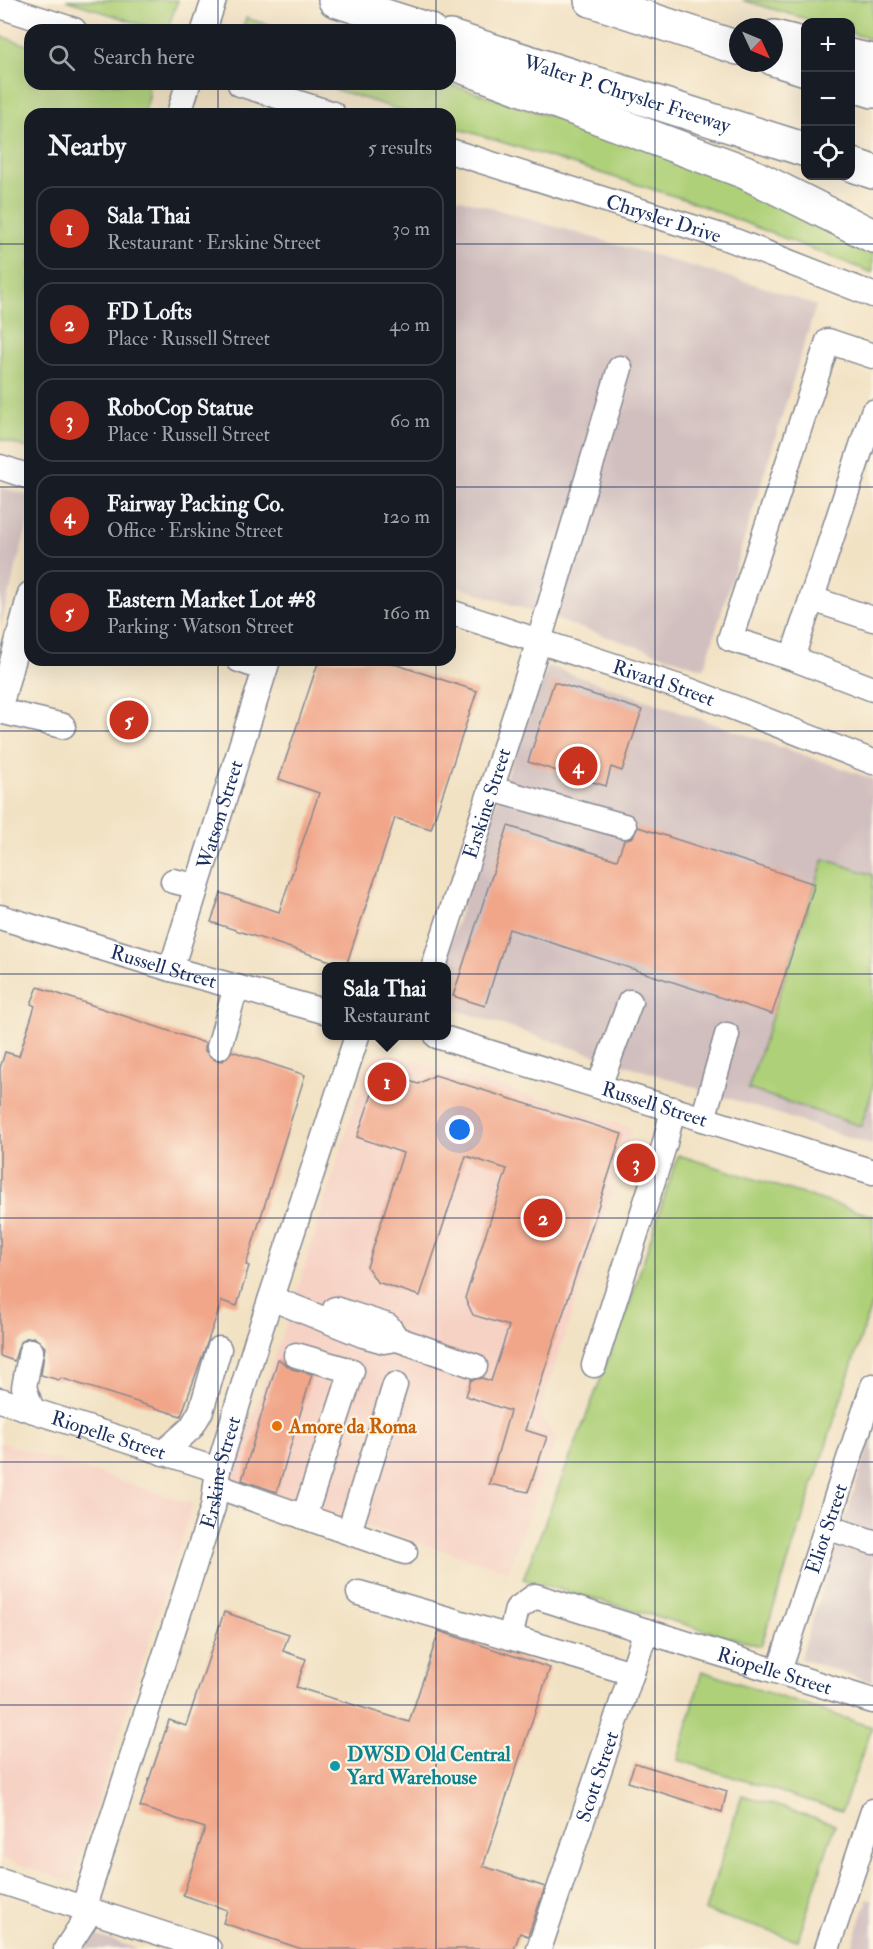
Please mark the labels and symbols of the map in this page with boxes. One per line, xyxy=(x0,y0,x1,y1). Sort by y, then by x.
north arrow xyxy=(729,18,783,72)
street label: Walter P. Chrysler Freeway xyxy=(520,48,735,138)
street label: Chrysler Drive xyxy=(603,188,724,248)
street label: Rivard Street xyxy=(610,654,719,712)
pin: 5 xyxy=(110,698,148,742)
street label: Erskine Street xyxy=(457,744,516,862)
pin: 4 xyxy=(558,744,598,789)
street label: Watson Street xyxy=(190,757,248,873)
street label: Russell Street xyxy=(108,939,220,994)
pin: 1 xyxy=(368,1060,406,1104)
street label: Russell Street xyxy=(599,1076,711,1132)
your location xyxy=(445,1115,474,1144)
pin: 3 xyxy=(616,1140,656,1186)
pin: 2 xyxy=(524,1196,562,1240)
street label: Riopelle Street xyxy=(48,1405,169,1465)
street label: Erskine Street xyxy=(194,1413,246,1532)
place label: Amore da Roma xyxy=(288,1414,417,1439)
marker: Amore da Roma xyxy=(270,1419,284,1433)
street label: Eliot Street xyxy=(799,1480,853,1577)
street label: Riopelle Street xyxy=(714,1641,835,1700)
street label: Scott Street xyxy=(570,1727,624,1825)
place label: DWSD Old Central Yard Warehouse xyxy=(346,1742,511,1790)
marker: DWSD Old Central Yard Warehouse xyxy=(328,1759,342,1773)

